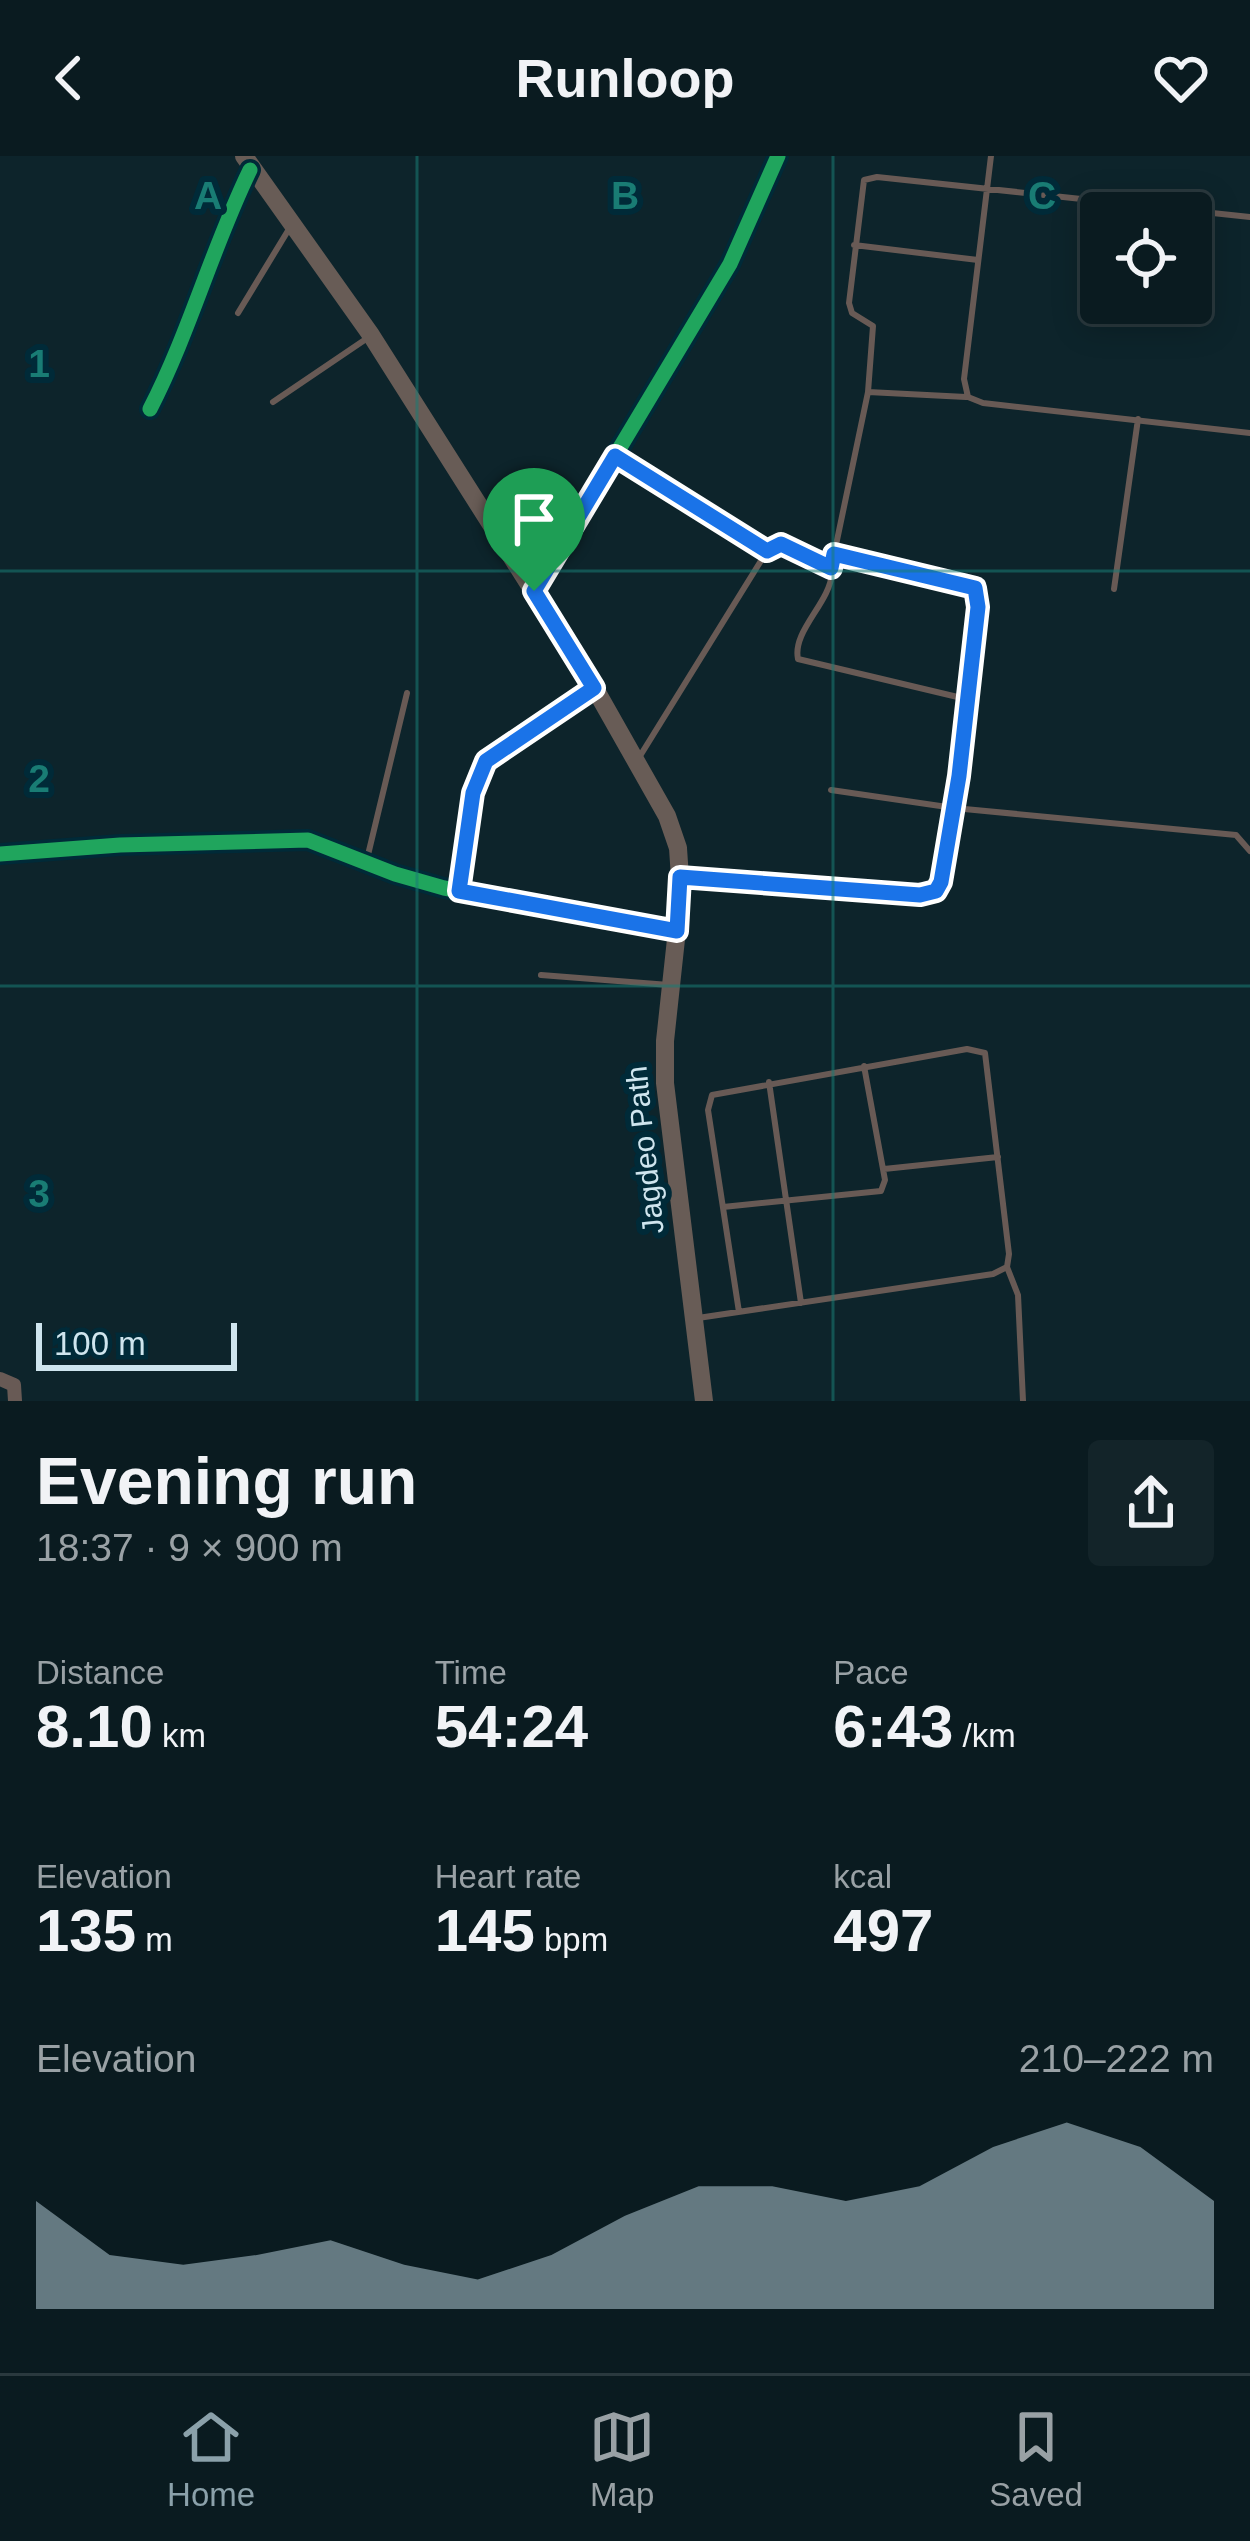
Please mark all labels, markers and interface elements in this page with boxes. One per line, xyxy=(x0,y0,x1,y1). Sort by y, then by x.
icon: back xyxy=(36,45,102,111)
icon: heart xyxy=(1148,45,1214,111)
text: Runloop xyxy=(516,48,734,108)
text: A xyxy=(194,174,222,217)
text: B xyxy=(611,174,639,217)
text: C xyxy=(1028,174,1056,217)
map controls xyxy=(1080,192,1212,324)
button: locate xyxy=(1080,192,1212,324)
text: 1 xyxy=(28,342,50,385)
pin xyxy=(483,468,585,591)
icon: arrive xyxy=(501,486,567,552)
text: 2 xyxy=(28,757,50,800)
street label: Jagdeo Path xyxy=(619,1065,670,1236)
text: 3 xyxy=(28,1172,50,1215)
scale bar xyxy=(36,1317,237,1370)
text: 100 m xyxy=(54,1325,146,1362)
button: share xyxy=(1088,1440,1214,1566)
text: Evening run xyxy=(36,1444,417,1518)
text: 18:37 · 9 × 900 m xyxy=(36,1526,343,1569)
text: Distance xyxy=(36,1654,164,1691)
text: Time xyxy=(435,1654,507,1691)
text: Pace xyxy=(833,1654,909,1691)
text: 8.10 xyxy=(36,1693,153,1760)
text: 54:24 xyxy=(435,1693,588,1760)
text: 6:43 xyxy=(833,1693,953,1760)
text: km xyxy=(153,1717,206,1754)
text: /km xyxy=(953,1717,1016,1754)
text: Elevation xyxy=(36,1858,172,1895)
text: Heart rate xyxy=(435,1858,581,1895)
text: kcal xyxy=(833,1858,892,1895)
text: 135 xyxy=(36,1897,136,1964)
text: 145 xyxy=(435,1897,535,1964)
text: 497 xyxy=(833,1897,933,1964)
text: m xyxy=(136,1921,173,1958)
text: bpm xyxy=(535,1921,608,1958)
text: Elevation xyxy=(36,2037,196,2080)
text: 210–222 m xyxy=(1019,2037,1214,2080)
tab: Home xyxy=(167,2404,255,2514)
tab: Map xyxy=(589,2404,655,2514)
tab: Saved xyxy=(989,2404,1083,2514)

